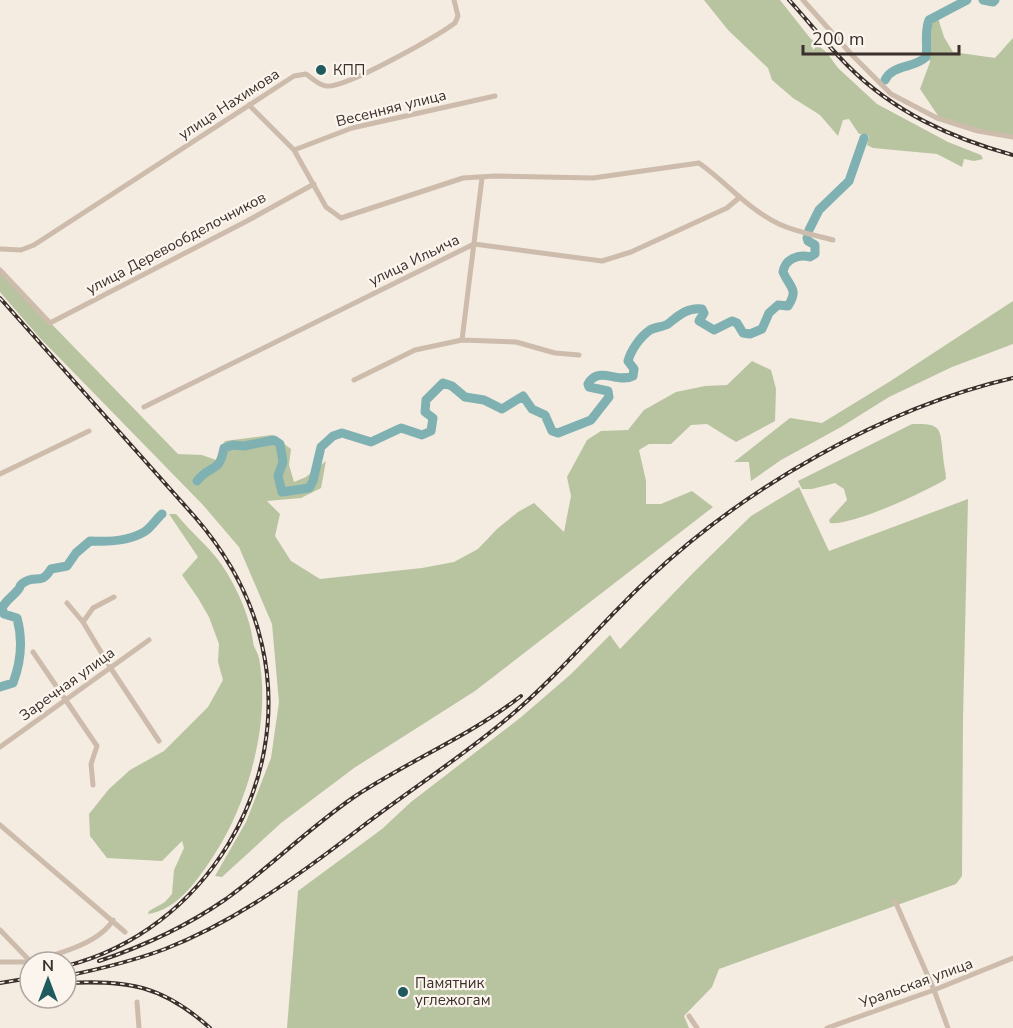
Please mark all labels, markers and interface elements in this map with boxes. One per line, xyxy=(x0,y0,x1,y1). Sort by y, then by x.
scale bar xyxy=(803,18,959,56)
text: 200 m xyxy=(812,27,864,51)
place label: КПП xyxy=(333,60,365,80)
marker: КПП xyxy=(314,63,328,77)
street label: улица Нахимова xyxy=(175,64,283,144)
street label: Весенняя улица xyxy=(334,85,448,131)
street label: улица Деревообделочников xyxy=(83,187,269,299)
street label: улица Ильича xyxy=(365,229,463,291)
street label: Заречная улица xyxy=(15,643,119,725)
north arrow xyxy=(18,950,78,1010)
street label: Уральская улица xyxy=(856,953,976,1013)
text: N xyxy=(42,955,54,977)
place label: Памятник углежогам xyxy=(415,973,491,1010)
marker: Памятник углежогам xyxy=(396,985,410,999)

